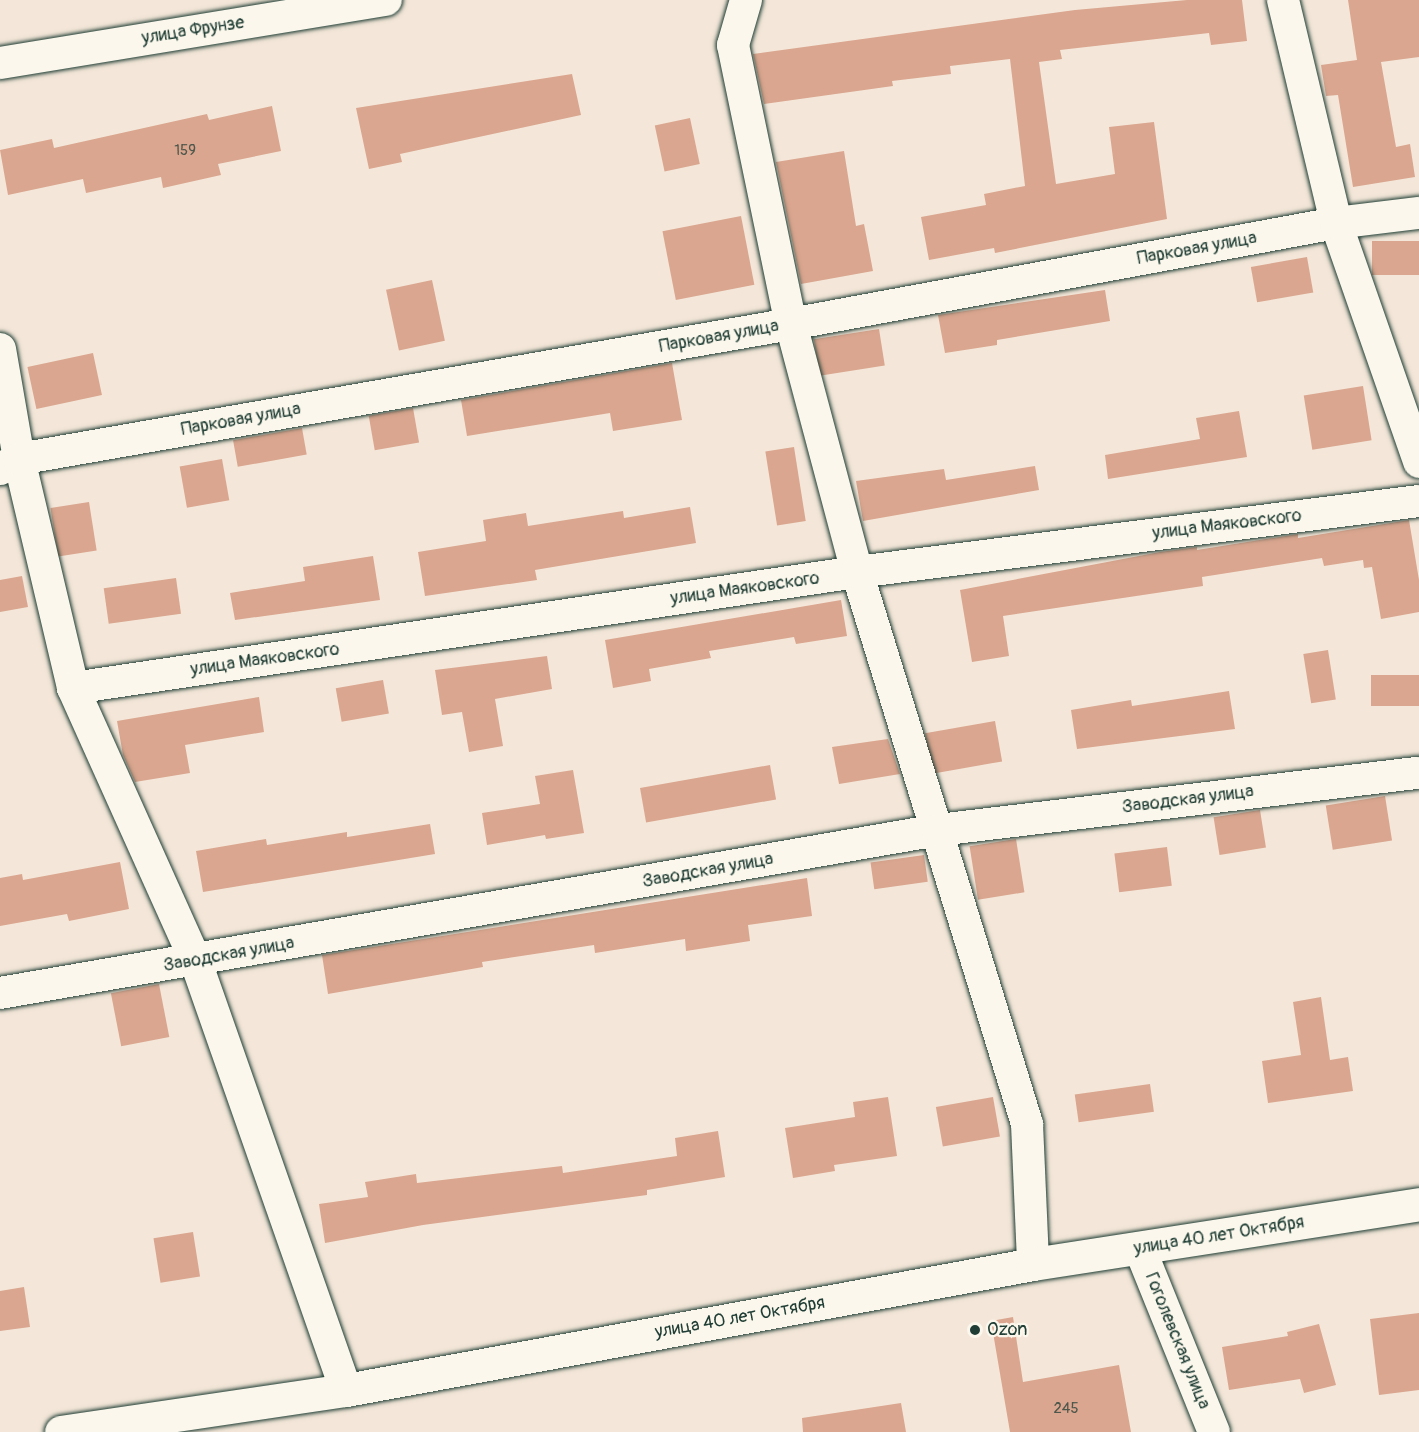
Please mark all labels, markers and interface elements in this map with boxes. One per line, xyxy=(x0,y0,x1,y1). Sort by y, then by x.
street label: улица Фрунзе xyxy=(140,12,246,50)
house number: 159 xyxy=(174,142,196,160)
street label: Парковая улица xyxy=(1136,228,1258,270)
street label: Парковая улица xyxy=(658,316,780,358)
street label: Парковая улица xyxy=(180,399,302,441)
street label: улица Маяковского xyxy=(1151,505,1303,545)
street label: улица Маяковского xyxy=(669,568,821,610)
street label: улица Маяковского xyxy=(189,639,341,681)
street label: Заводская улица xyxy=(1121,781,1255,819)
street label: Заводская улица xyxy=(641,849,775,893)
street label: Заводская улица xyxy=(162,933,296,977)
street label: улица 40 лет Октября xyxy=(1132,1212,1306,1260)
street label: Гоголевская улица xyxy=(1140,1270,1214,1412)
street label: улица 40 лет Октября xyxy=(653,1292,827,1344)
place label: Ozon xyxy=(987,1319,1027,1341)
marker: Ozon xyxy=(968,1323,982,1337)
house number: 245 xyxy=(1053,1400,1079,1418)

